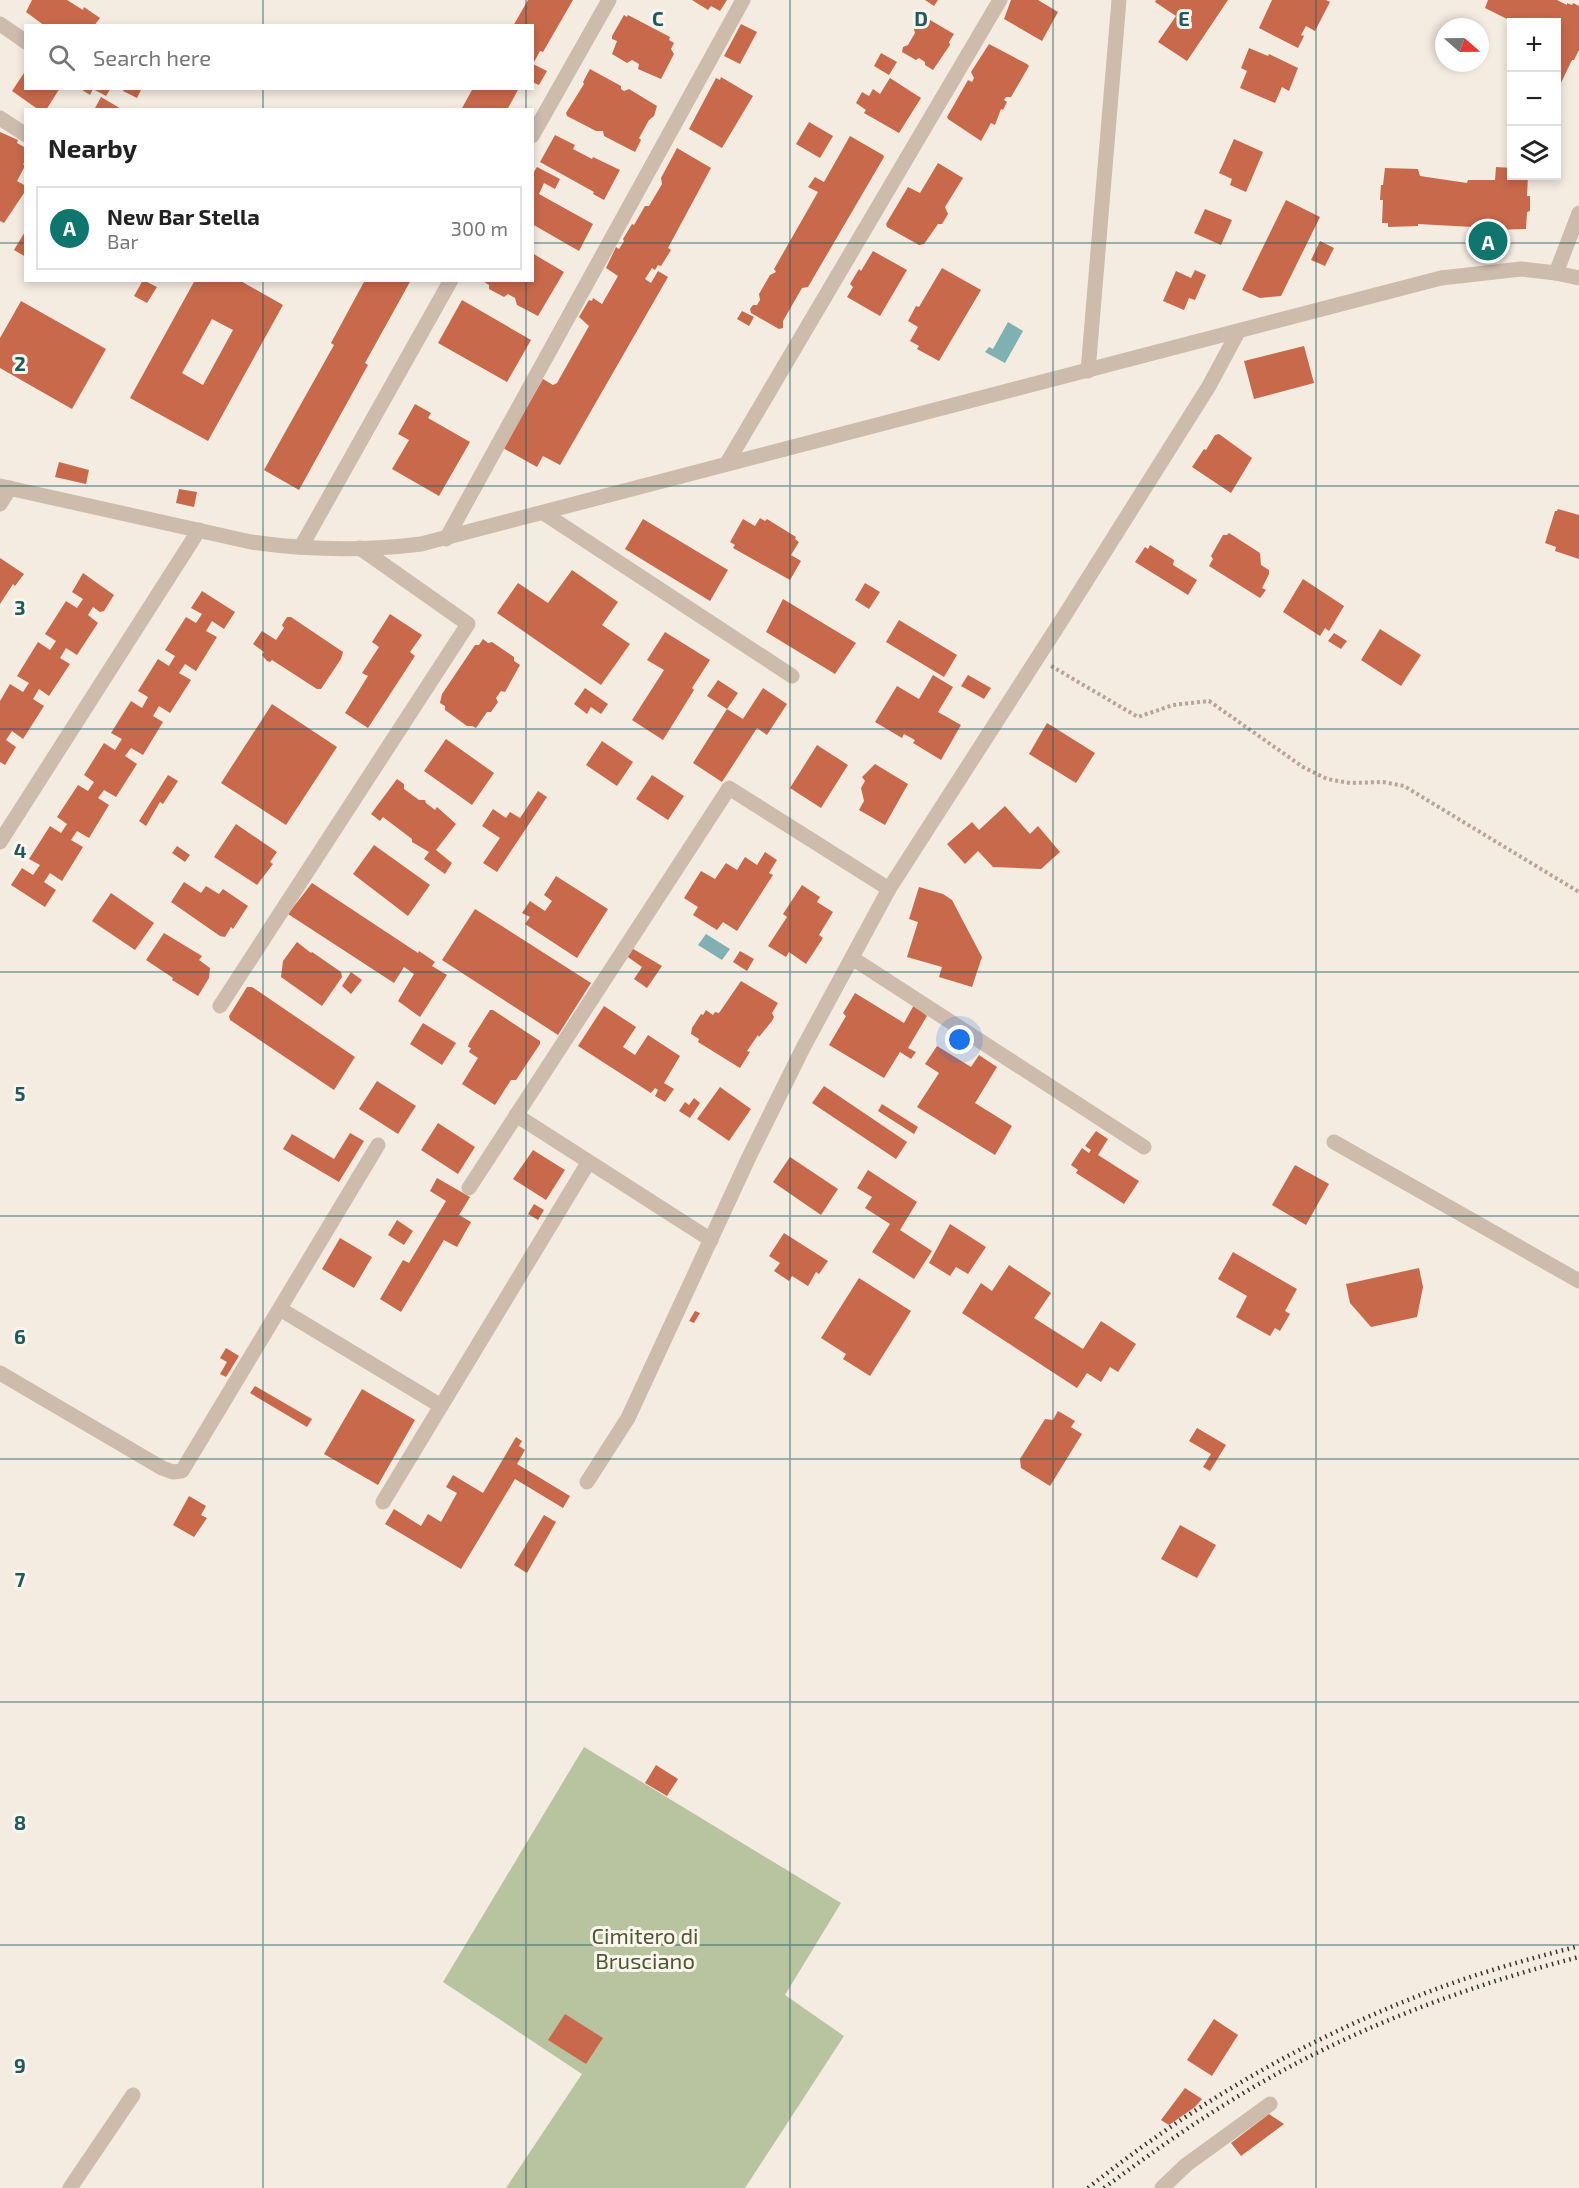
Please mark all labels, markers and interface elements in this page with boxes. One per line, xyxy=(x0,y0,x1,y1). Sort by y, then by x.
text: C xyxy=(652,6,664,30)
text: D xyxy=(914,6,928,30)
text: E xyxy=(1178,6,1190,30)
north arrow xyxy=(1435,18,1489,72)
map controls xyxy=(1507,18,1561,180)
button: + xyxy=(1507,18,1561,72)
search box xyxy=(24,24,534,90)
icon: search xyxy=(45,41,78,74)
text: Search here xyxy=(93,44,211,70)
button: − xyxy=(1507,72,1561,126)
button: layers xyxy=(1507,126,1561,180)
text: Nearby xyxy=(48,132,137,163)
text: New Bar Stella xyxy=(107,203,260,229)
text: A xyxy=(63,216,76,240)
text: 300 m xyxy=(451,216,508,240)
pin: A xyxy=(1468,218,1508,264)
text: Bar xyxy=(107,229,138,253)
text: 2 xyxy=(14,351,26,375)
text: 3 xyxy=(14,595,26,619)
text: 4 xyxy=(14,838,27,862)
your location xyxy=(945,1025,974,1054)
text: 5 xyxy=(14,1081,26,1105)
text: 6 xyxy=(14,1324,26,1348)
text: 7 xyxy=(15,1567,26,1591)
text: 8 xyxy=(14,1810,26,1834)
park label: Cimitero di Brusciano xyxy=(592,1922,698,1973)
text: 9 xyxy=(14,2053,26,2077)

